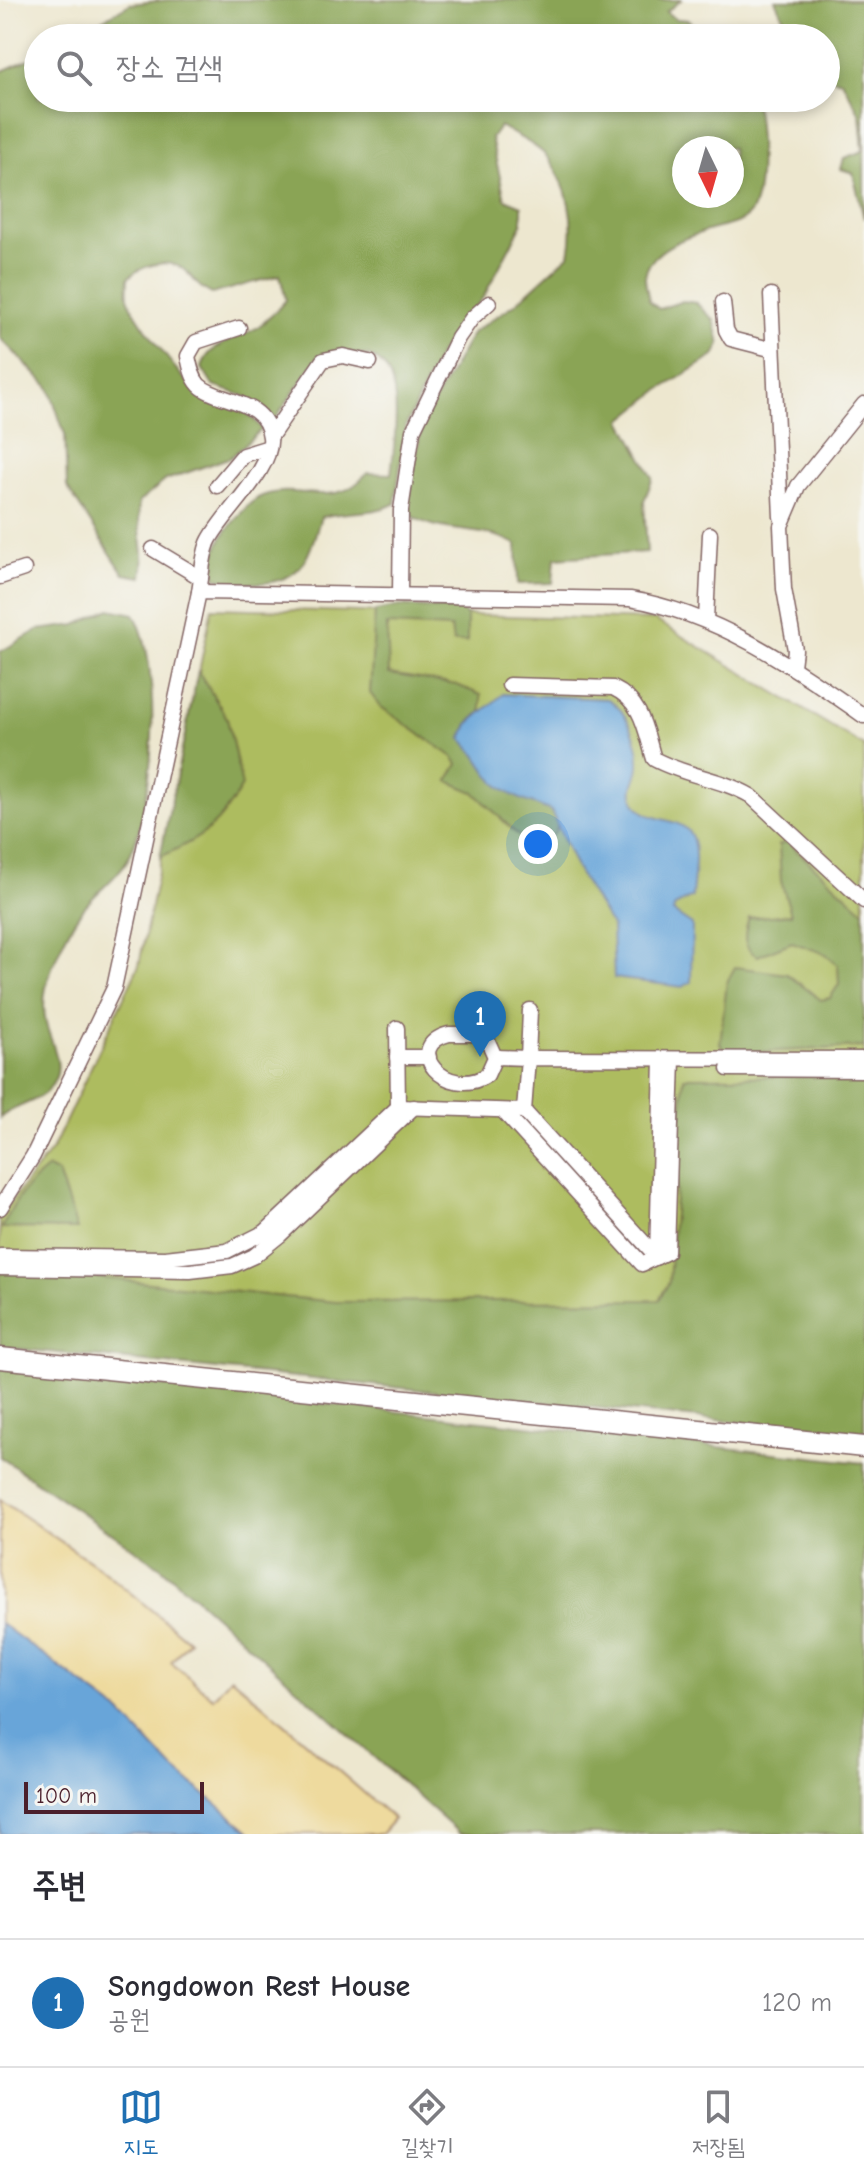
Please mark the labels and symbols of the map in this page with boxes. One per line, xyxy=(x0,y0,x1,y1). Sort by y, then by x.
north arrow xyxy=(672,136,744,208)
your location xyxy=(518,824,558,864)
pin: 1 xyxy=(454,991,506,1057)
scale bar xyxy=(24,1778,204,1814)

